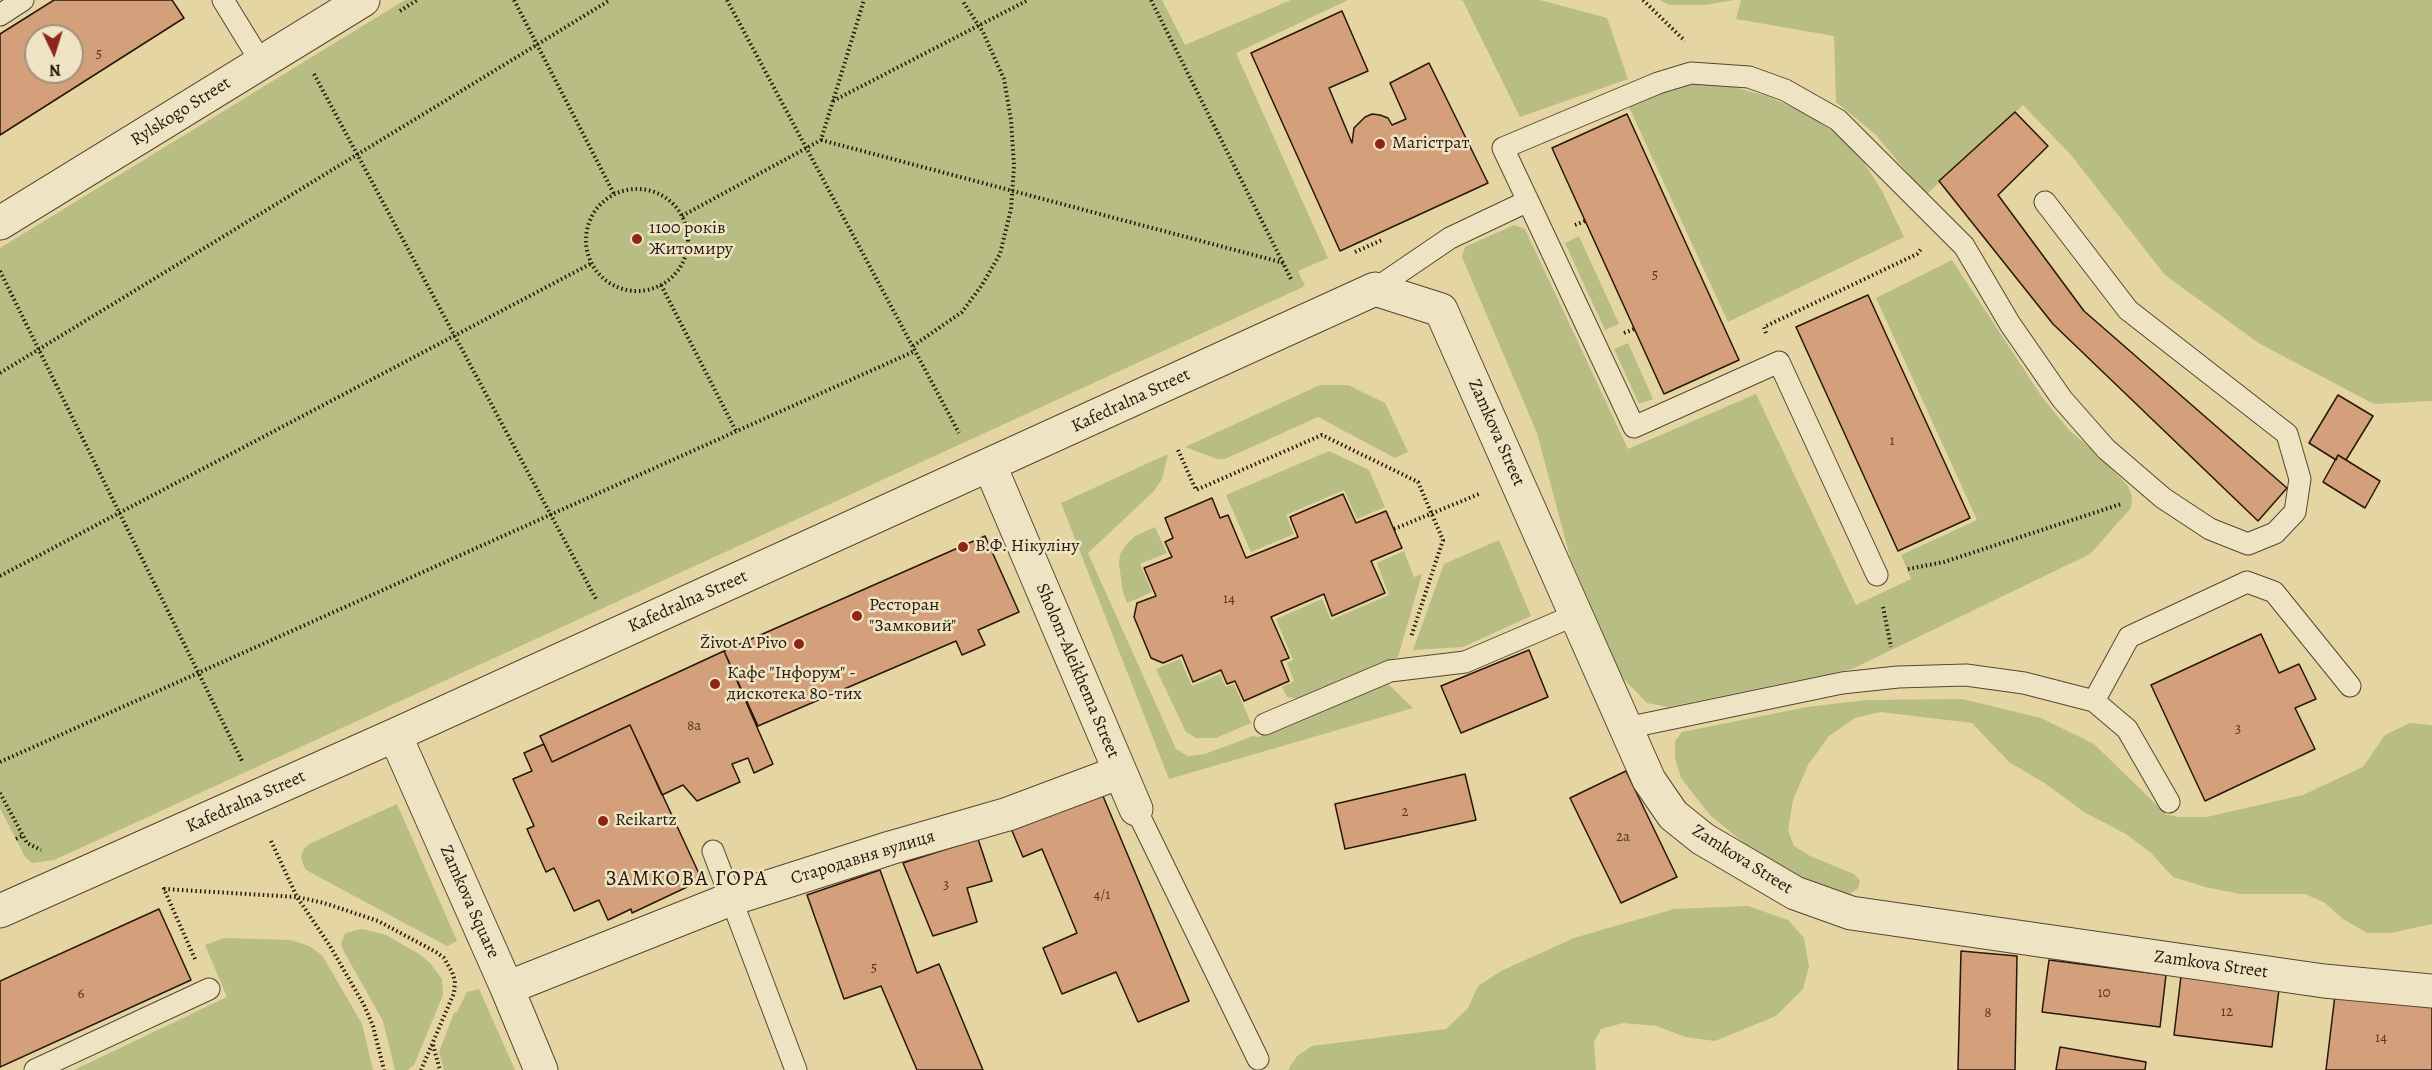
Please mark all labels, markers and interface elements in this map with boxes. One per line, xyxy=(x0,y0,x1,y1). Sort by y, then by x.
north arrow xyxy=(24,24,84,84)
house number: 5 xyxy=(96,45,102,63)
text: N xyxy=(49,59,62,81)
street label: Rylskogo Street xyxy=(127,73,235,151)
place label: Магістрат xyxy=(1392,133,1469,155)
marker: Магістрат xyxy=(1373,137,1387,151)
place label: 1100 років Житомиру xyxy=(649,218,733,260)
marker: 1100 років Житомиру xyxy=(630,232,644,246)
house number: 5 xyxy=(1652,266,1658,284)
street label: Kafedralna Street xyxy=(1068,364,1194,438)
street label: Zamkova Street xyxy=(1463,376,1529,490)
house number: 1 xyxy=(1889,432,1895,450)
place label: В.Ф. Нікуліну xyxy=(975,536,1079,558)
marker: В.Ф. Нікуліну xyxy=(956,540,970,554)
street label: Kafedralna Street xyxy=(625,566,751,638)
street label: Sholom-Aleikhema Street xyxy=(1030,580,1124,762)
house number: 14 xyxy=(1223,590,1235,608)
place label: Ресторан "Замковий" xyxy=(869,595,956,638)
marker: Ресторан "Замковий" xyxy=(850,609,864,623)
place label: Život A Pivo xyxy=(700,633,787,655)
marker: Život A Pivo xyxy=(792,637,806,651)
place label: Кафе "Інфорум" - дискотека 80-тих xyxy=(727,663,862,706)
marker: Кафе "Інфорум" - дискотека 80-тих xyxy=(708,677,722,691)
house number: 8а xyxy=(687,717,701,735)
house number: 3 xyxy=(2235,720,2241,738)
street label: Kafedralna Street xyxy=(183,766,309,838)
house number: 2 xyxy=(1401,803,1409,821)
place label: Reikartz xyxy=(615,810,677,832)
marker: Reikartz xyxy=(596,814,610,828)
street label: Zamkova Street xyxy=(1688,820,1796,900)
street label: Стародавня вулиця xyxy=(788,826,938,890)
house number: 2а xyxy=(1616,828,1630,846)
street label: Zamkova Square xyxy=(434,842,504,962)
district label: ЗАМКОВА ГОРА xyxy=(605,867,769,893)
house number: 3 xyxy=(943,876,949,894)
house number: 4/1 xyxy=(1094,886,1110,904)
street label: Zamkova Street xyxy=(2153,946,2269,984)
house number: 5 xyxy=(871,959,877,977)
house number: 10 xyxy=(2097,984,2111,1002)
house number: 6 xyxy=(78,985,84,1003)
house number: 12 xyxy=(2221,1003,2233,1021)
house number: 8 xyxy=(1984,1004,1992,1022)
house number: 14 xyxy=(2375,1029,2387,1047)

